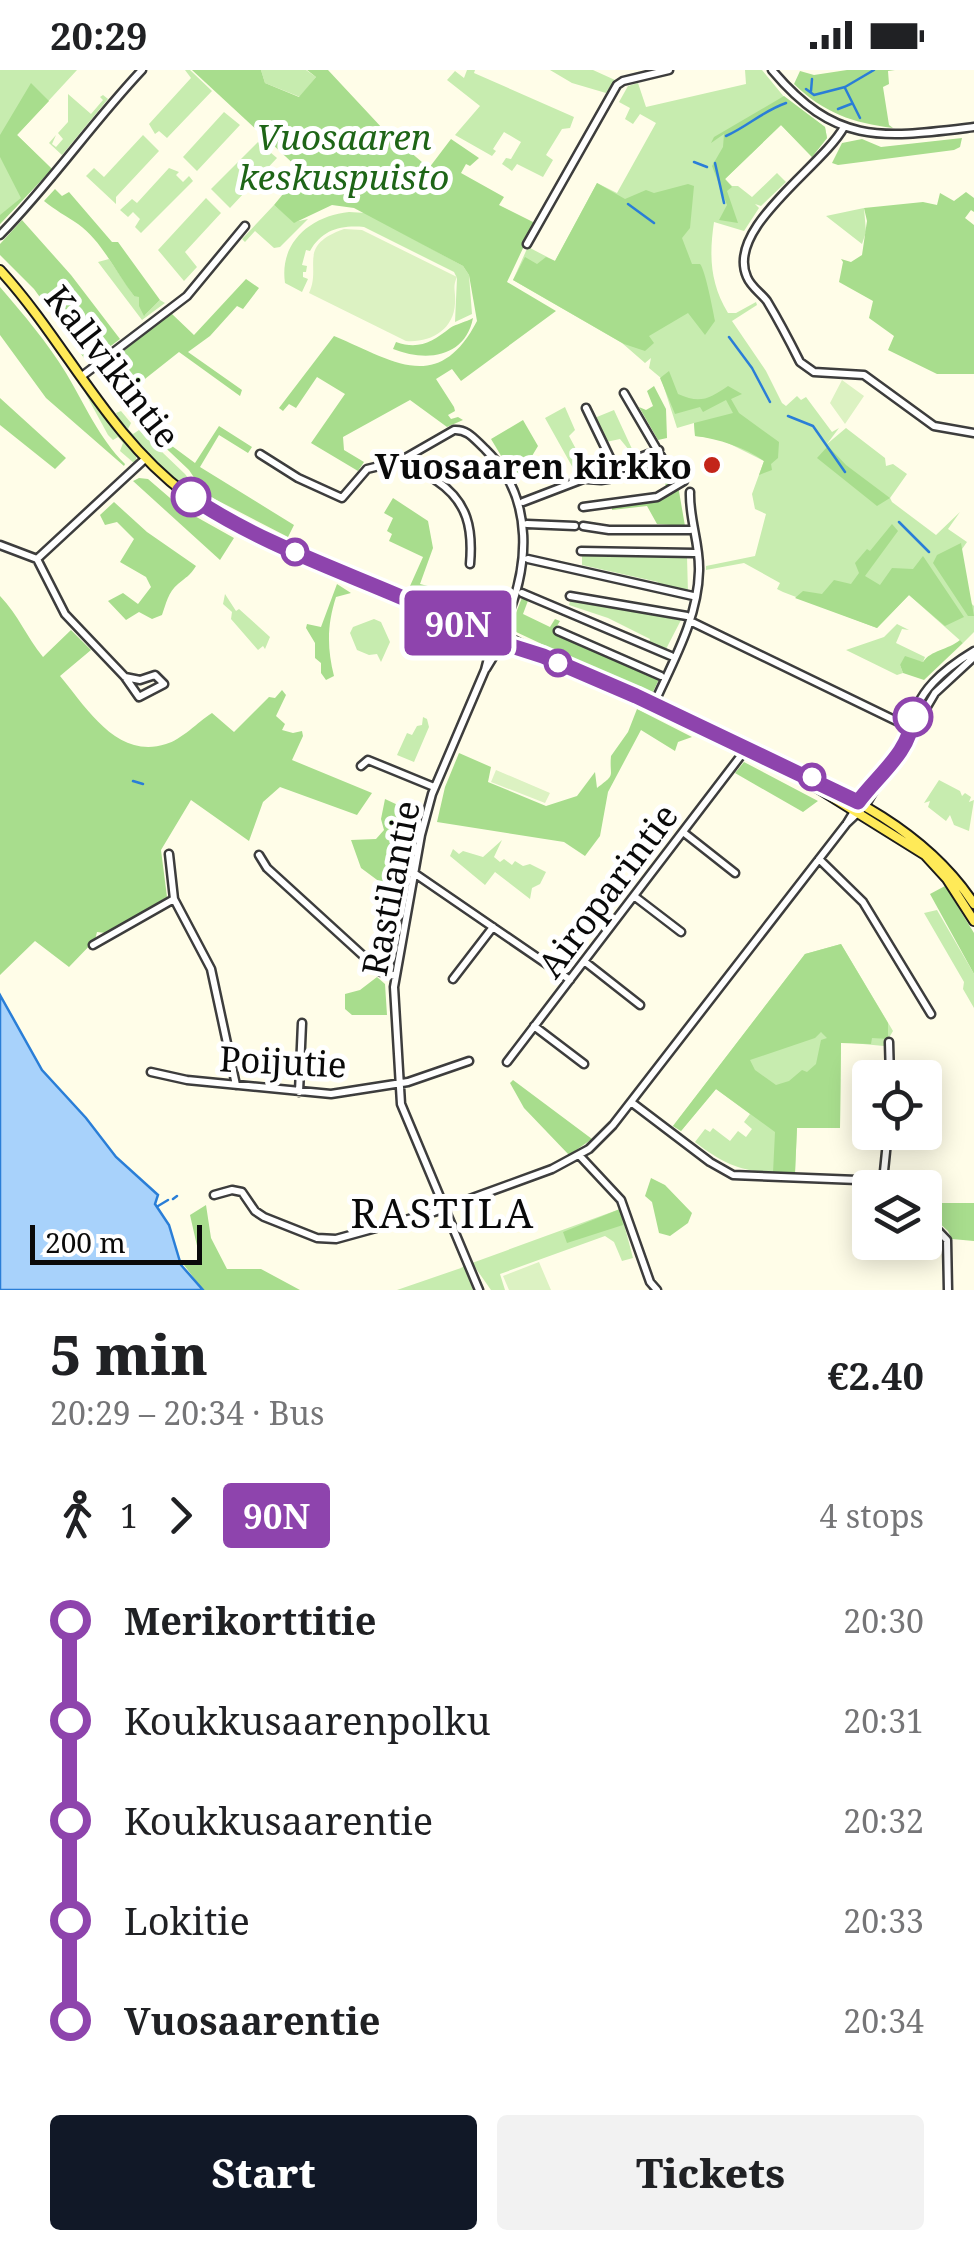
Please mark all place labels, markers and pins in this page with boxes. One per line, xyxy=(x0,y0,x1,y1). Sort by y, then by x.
place label: Vuosaaren kirkko xyxy=(375,442,692,489)
marker: Vuosaaren kirkko xyxy=(701,454,723,476)
unlabelled marker xyxy=(172,478,210,516)
unlabelled marker xyxy=(282,539,308,565)
unlabelled marker xyxy=(545,650,571,676)
unlabelled marker xyxy=(894,698,932,736)
unlabelled marker xyxy=(799,764,825,790)

